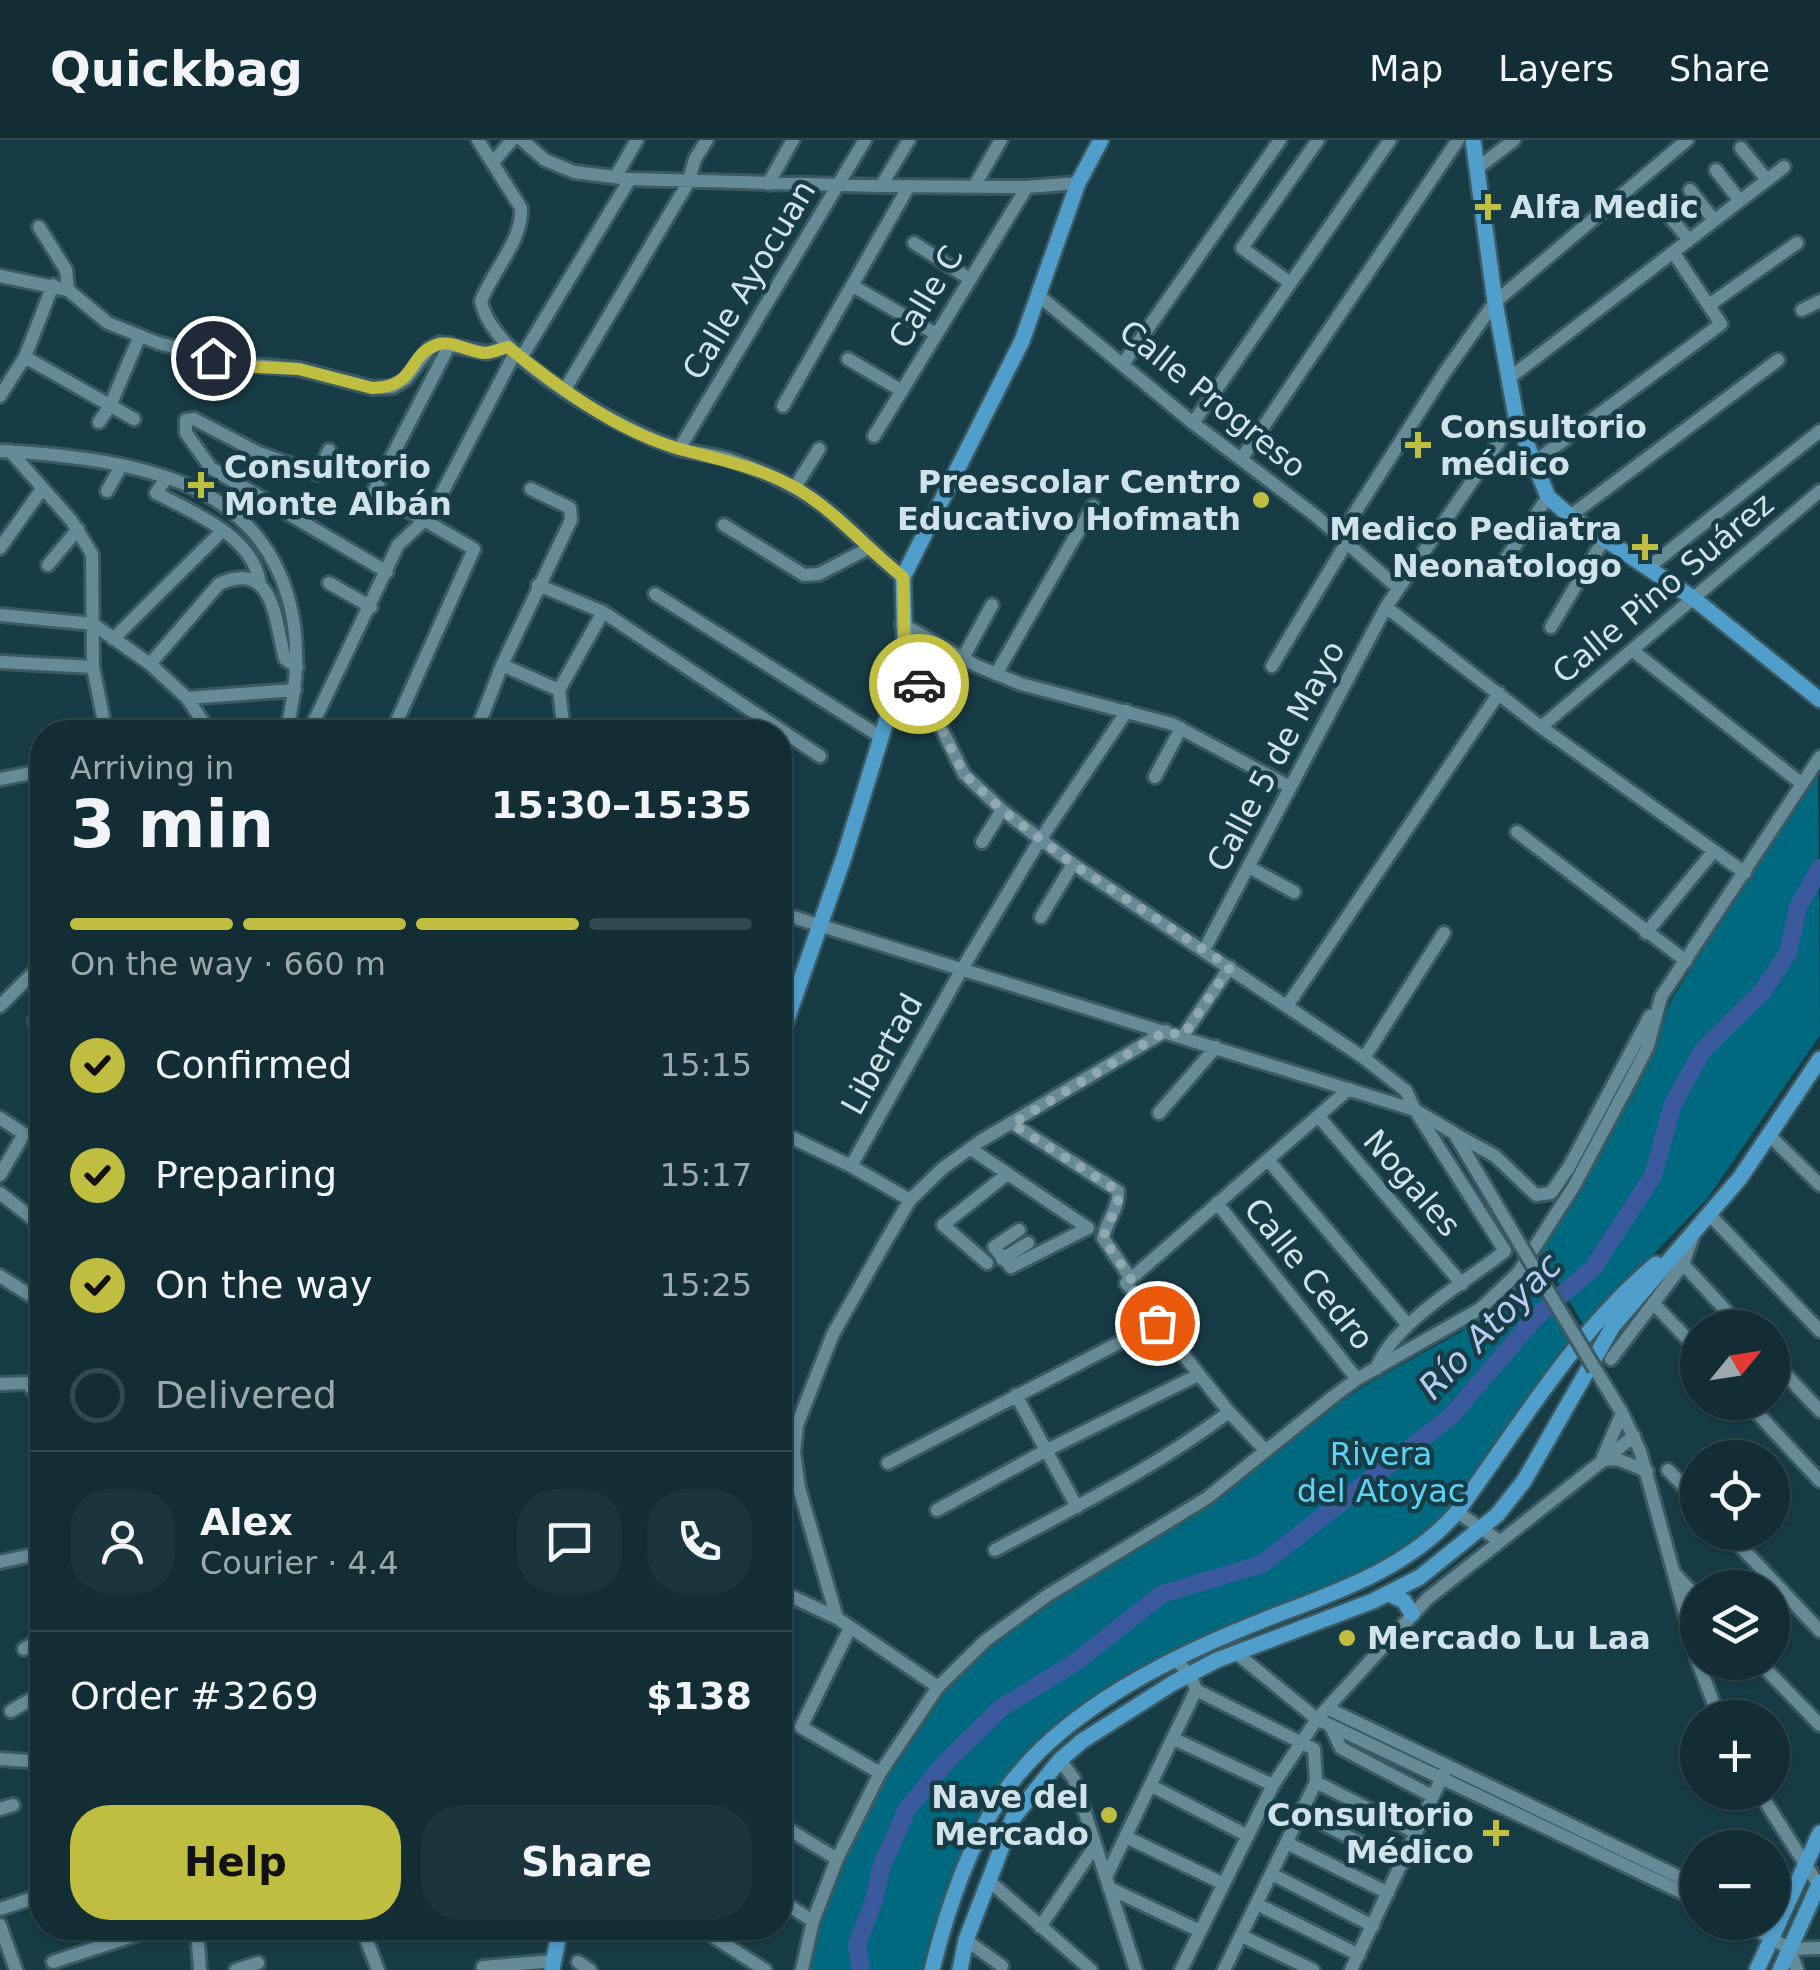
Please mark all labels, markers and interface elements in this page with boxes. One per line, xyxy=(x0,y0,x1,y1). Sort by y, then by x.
text: Quickbag xyxy=(50,41,303,97)
text: Map xyxy=(1369,49,1443,89)
text: Layers xyxy=(1498,49,1614,89)
text: Share xyxy=(1669,49,1770,89)
street label: Calle Ayocuan xyxy=(675,174,823,386)
place label: Alfa Medic xyxy=(1510,188,1699,226)
marker: Alfa Medic xyxy=(1475,194,1501,220)
street label: Calle C xyxy=(881,239,971,355)
street label: Calle Progreso xyxy=(1112,312,1314,486)
pin xyxy=(171,316,256,401)
icon: home xyxy=(186,331,241,386)
place label: Consultorio médico xyxy=(1440,408,1647,483)
marker: Consultorio médico xyxy=(1405,432,1431,458)
place label: Consultorio Monte Albán xyxy=(224,448,452,523)
place label: Preescolar Centro Educativo Hofmath xyxy=(897,463,1241,538)
marker: Consultorio Monte Albán xyxy=(188,472,214,498)
street label: Calle Pino Suárez xyxy=(1545,485,1781,691)
marker: Preescolar Centro Educativo Hofmath xyxy=(1250,489,1272,511)
place label: Medico Pediatra Neonatologo xyxy=(1329,510,1622,585)
marker: Medico Pediatra Neonatologo xyxy=(1632,534,1658,560)
courier xyxy=(869,634,969,734)
street label: Calle 5 de Mayo xyxy=(1199,634,1353,878)
icon: car xyxy=(892,657,947,712)
text: Arriving in xyxy=(70,749,234,787)
text: 15:30–15:35 xyxy=(491,783,752,827)
text: 3 min xyxy=(70,787,274,862)
text: On the way · 660 m xyxy=(70,945,386,983)
street label: Libertad xyxy=(833,987,931,1121)
icon: check xyxy=(70,1038,125,1093)
text: Confirmed xyxy=(155,1043,352,1087)
text: 15:15 xyxy=(660,1046,752,1084)
street label: Nogales xyxy=(1355,1122,1469,1244)
icon: check xyxy=(70,1148,125,1203)
text: Preparing xyxy=(155,1153,337,1197)
text: 15:17 xyxy=(660,1156,752,1194)
street label: Calle Cedro xyxy=(1236,1191,1382,1357)
water label: Río Atoyac xyxy=(1411,1245,1569,1407)
icon: check xyxy=(70,1258,125,1313)
text: On the way xyxy=(155,1263,372,1307)
text: 15:25 xyxy=(660,1266,752,1304)
pin xyxy=(1115,1281,1200,1366)
icon: bag xyxy=(1130,1296,1185,1351)
north arrow xyxy=(1680,1310,1790,1420)
map controls xyxy=(1680,1310,1790,1940)
text: Delivered xyxy=(155,1373,337,1417)
park label: Rivera del Atoyac xyxy=(1297,1435,1465,1510)
button: locate xyxy=(1680,1440,1790,1550)
button: person xyxy=(70,1489,175,1594)
button: chat xyxy=(517,1489,622,1594)
button: phone xyxy=(647,1489,752,1594)
text: Alex xyxy=(200,1500,293,1544)
text: Courier · 4.4 xyxy=(200,1544,399,1582)
button: layers xyxy=(1680,1570,1790,1680)
place label: Mercado Lu Laa xyxy=(1367,1619,1651,1657)
marker: Mercado Lu Laa xyxy=(1336,1627,1358,1649)
text: Order #3269 xyxy=(70,1674,319,1718)
text: $138 xyxy=(646,1674,752,1718)
button: + xyxy=(1680,1700,1790,1810)
place label: Nave del Mercado xyxy=(931,1778,1089,1853)
place label: Consultorio Médico xyxy=(1267,1796,1474,1871)
marker: Nave del Mercado xyxy=(1098,1804,1120,1826)
button: Help xyxy=(70,1805,401,1920)
button: Share xyxy=(421,1805,752,1920)
marker: Consultorio Médico xyxy=(1483,1820,1509,1846)
button: − xyxy=(1680,1830,1790,1940)

